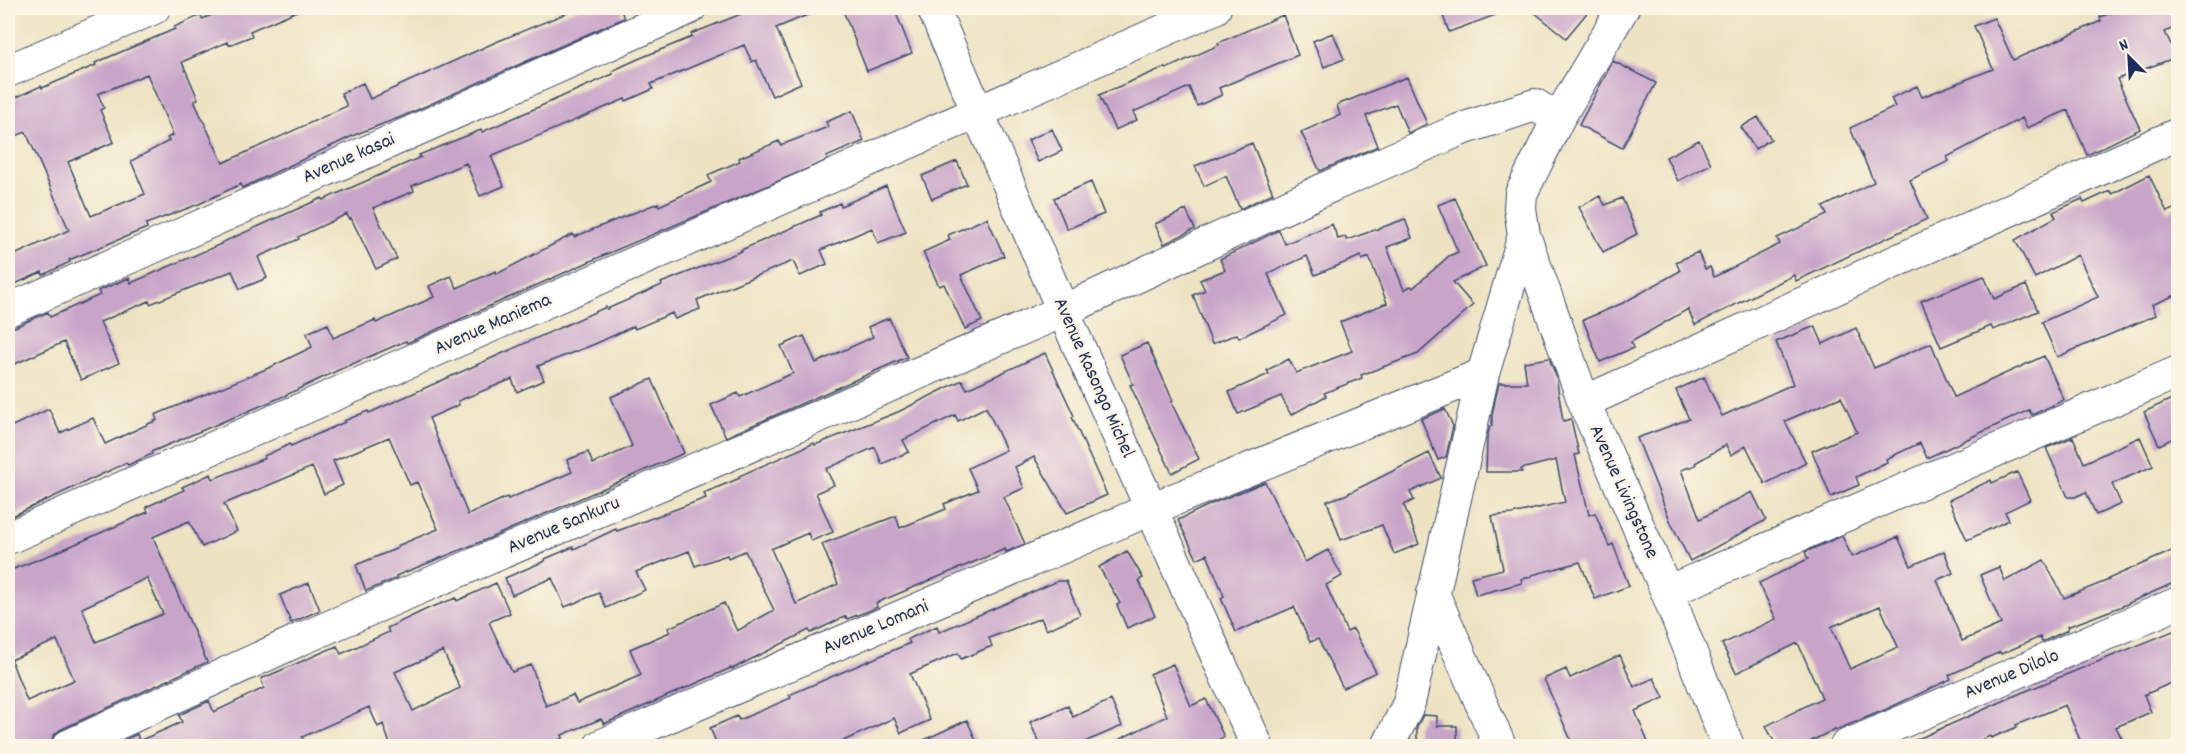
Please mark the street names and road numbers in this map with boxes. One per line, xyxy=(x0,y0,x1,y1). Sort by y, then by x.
street label: Avenue kasai xyxy=(298,126,400,192)
street label: Avenue Maniema xyxy=(430,286,556,363)
street label: Avenue Kasongo Michel xyxy=(1045,293,1141,463)
street label: Avenue Livingstone xyxy=(1581,421,1665,564)
street label: Avenue Sankuru xyxy=(503,490,625,562)
street label: Avenue Lomani xyxy=(819,593,934,663)
street label: Avenue Dilolo xyxy=(1960,642,2064,708)

